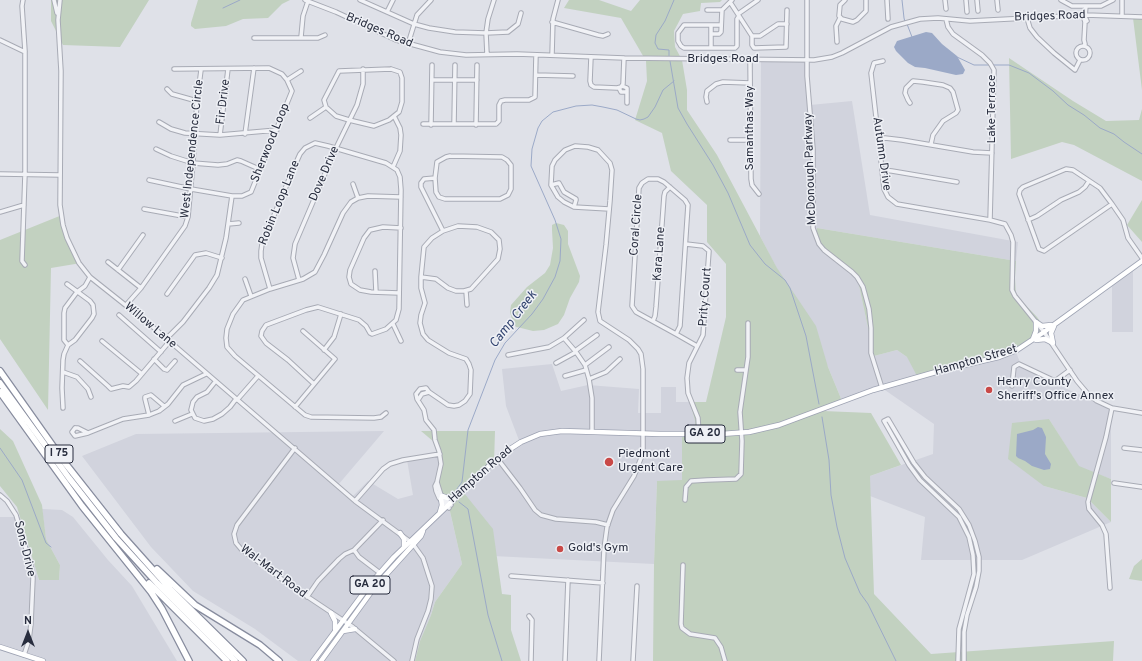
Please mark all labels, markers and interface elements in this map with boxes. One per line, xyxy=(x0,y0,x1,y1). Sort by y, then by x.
street label: Bridges Road xyxy=(1014,9,1086,25)
street label: Bridges Road xyxy=(343,10,415,52)
street label: Bridges Road xyxy=(687,53,759,67)
street label: Lake Terrace xyxy=(986,75,1000,143)
street label: Fir Drive xyxy=(214,78,234,126)
street label: West Independence Circle xyxy=(179,79,207,219)
street label: Samanthas Way xyxy=(744,85,758,171)
street label: Sherwood Loop xyxy=(249,101,293,185)
street label: McDonough Parkway xyxy=(802,112,820,226)
street label: Autumn Drive xyxy=(869,116,893,192)
street label: Dove Drive xyxy=(307,144,343,204)
street label: Robin Loop Lane xyxy=(256,159,304,247)
street label: Coral Circle xyxy=(628,194,646,256)
street label: Kara Lane xyxy=(651,226,669,282)
street label: Prity Court xyxy=(697,267,715,327)
water label: Camp Creek xyxy=(487,288,541,352)
street label: Willow Lane xyxy=(121,300,179,352)
street label: Hampton Street xyxy=(933,342,1019,380)
place label: Henry County Sheriff's Office Annex xyxy=(997,376,1114,404)
marker: Henry County Sheriff's Office Annex xyxy=(984,385,994,395)
road number: GA 20 xyxy=(685,425,725,443)
street label: Hampton Road xyxy=(446,443,516,507)
road number: I 75 xyxy=(45,445,73,463)
place label: Piedmont Urgent Care xyxy=(618,448,683,476)
marker: Piedmont Urgent Care xyxy=(603,456,615,468)
street label: Sons Drive xyxy=(10,519,38,579)
street label: Wal-Mart Road xyxy=(237,542,309,602)
place label: Gold's Gym xyxy=(568,542,629,556)
marker: Gold's Gym xyxy=(555,544,565,554)
road number: GA 20 xyxy=(350,576,390,594)
north arrow xyxy=(8,613,48,653)
text: N xyxy=(24,614,32,628)

